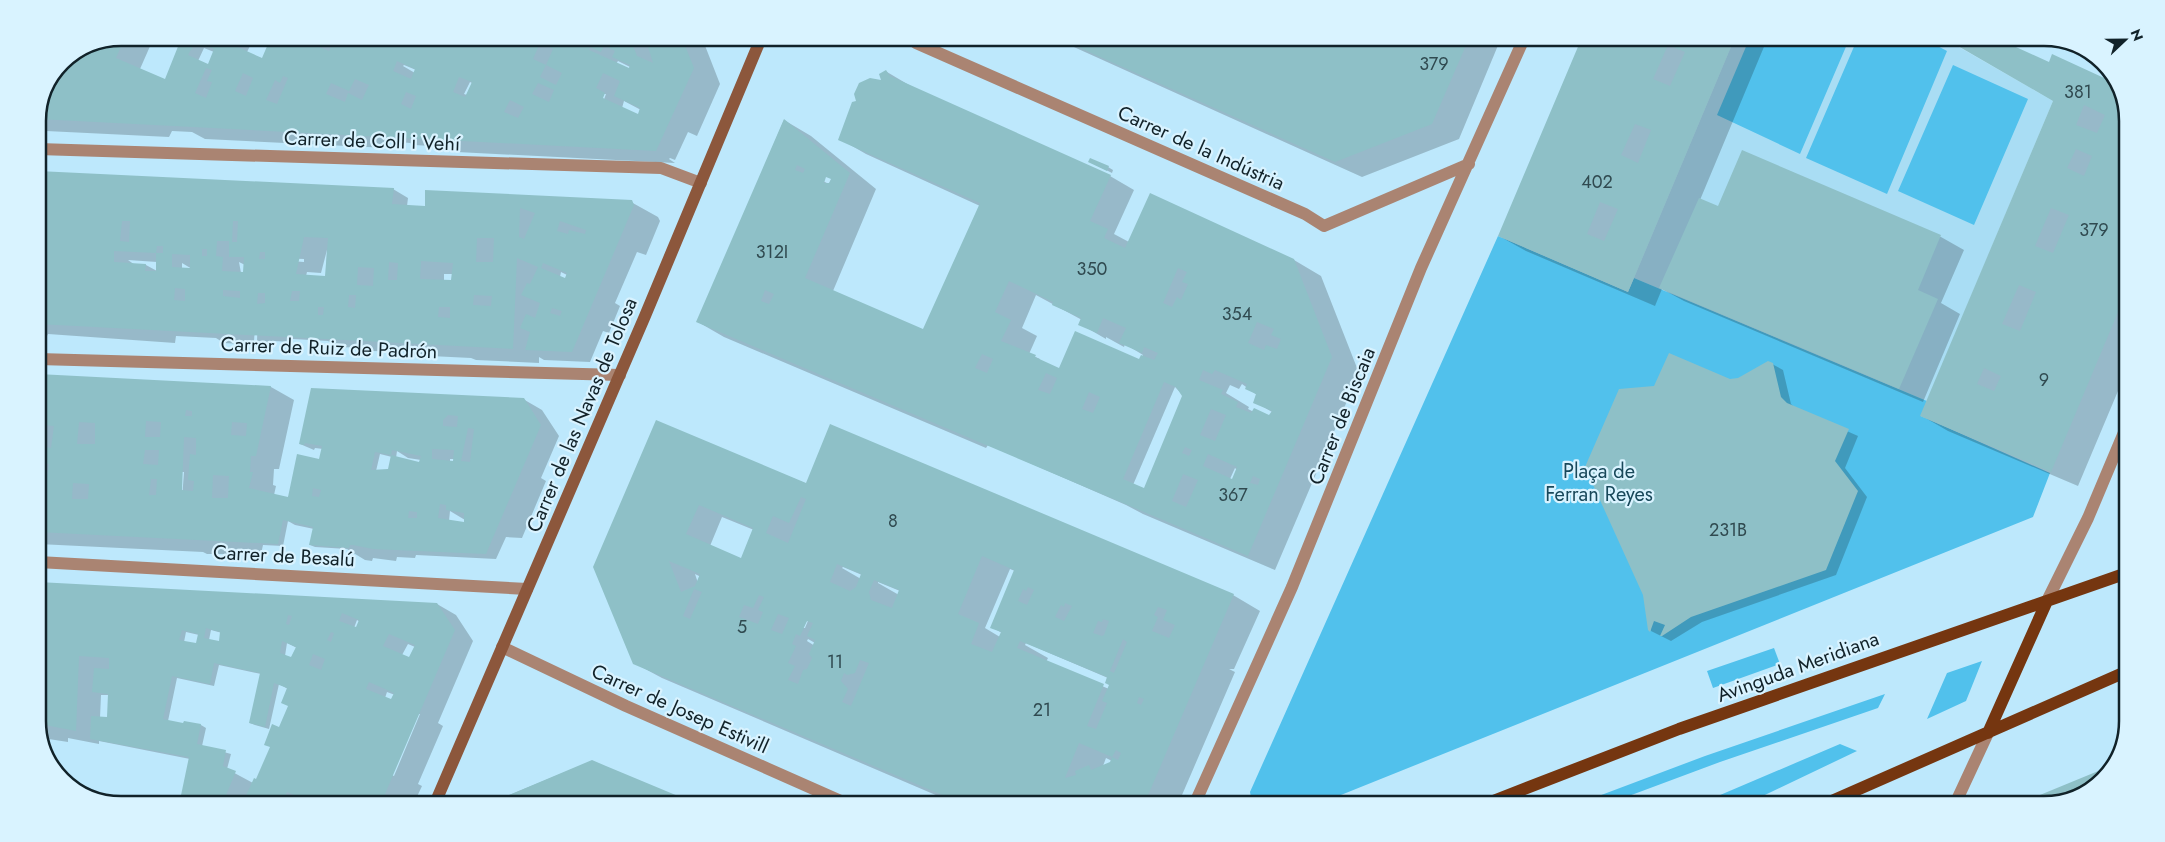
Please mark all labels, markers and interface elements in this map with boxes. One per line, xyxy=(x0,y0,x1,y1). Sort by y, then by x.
north arrow xyxy=(2100,15,2150,65)
text: N xyxy=(2126,26,2148,44)
house number: 379 xyxy=(1419,51,1449,77)
house number: 381 xyxy=(2064,79,2092,105)
street label: Carrer de la Indústria xyxy=(1113,98,1289,198)
street label: Carrer de Coll i Vehí xyxy=(283,123,461,159)
house number: 402 xyxy=(1581,169,1613,195)
house number: 379 xyxy=(2079,217,2109,243)
house number: 312I xyxy=(756,239,788,265)
house number: 350 xyxy=(1077,256,1108,282)
street label: Carrer de las Navas de Tolosa xyxy=(519,293,645,537)
house number: 354 xyxy=(1222,301,1252,327)
street label: Carrer de Ruiz de Padrón xyxy=(220,330,438,366)
street label: Carrer de Biscaia xyxy=(1301,343,1383,489)
house number: 9 xyxy=(2039,367,2049,393)
park label: Plaça de Ferran Reyes xyxy=(1545,457,1653,509)
house number: 367 xyxy=(1218,482,1248,508)
house number: 8 xyxy=(888,508,898,534)
house number: 231B xyxy=(1709,517,1747,543)
street label: Carrer de Besalú xyxy=(212,538,356,574)
house number: 5 xyxy=(737,614,747,640)
street label: Avinguda Meridiana xyxy=(1713,624,1883,710)
house number: 11 xyxy=(827,649,843,675)
street label: Carrer de Josep Estivill xyxy=(587,657,773,761)
house number: 21 xyxy=(1033,697,1051,723)

